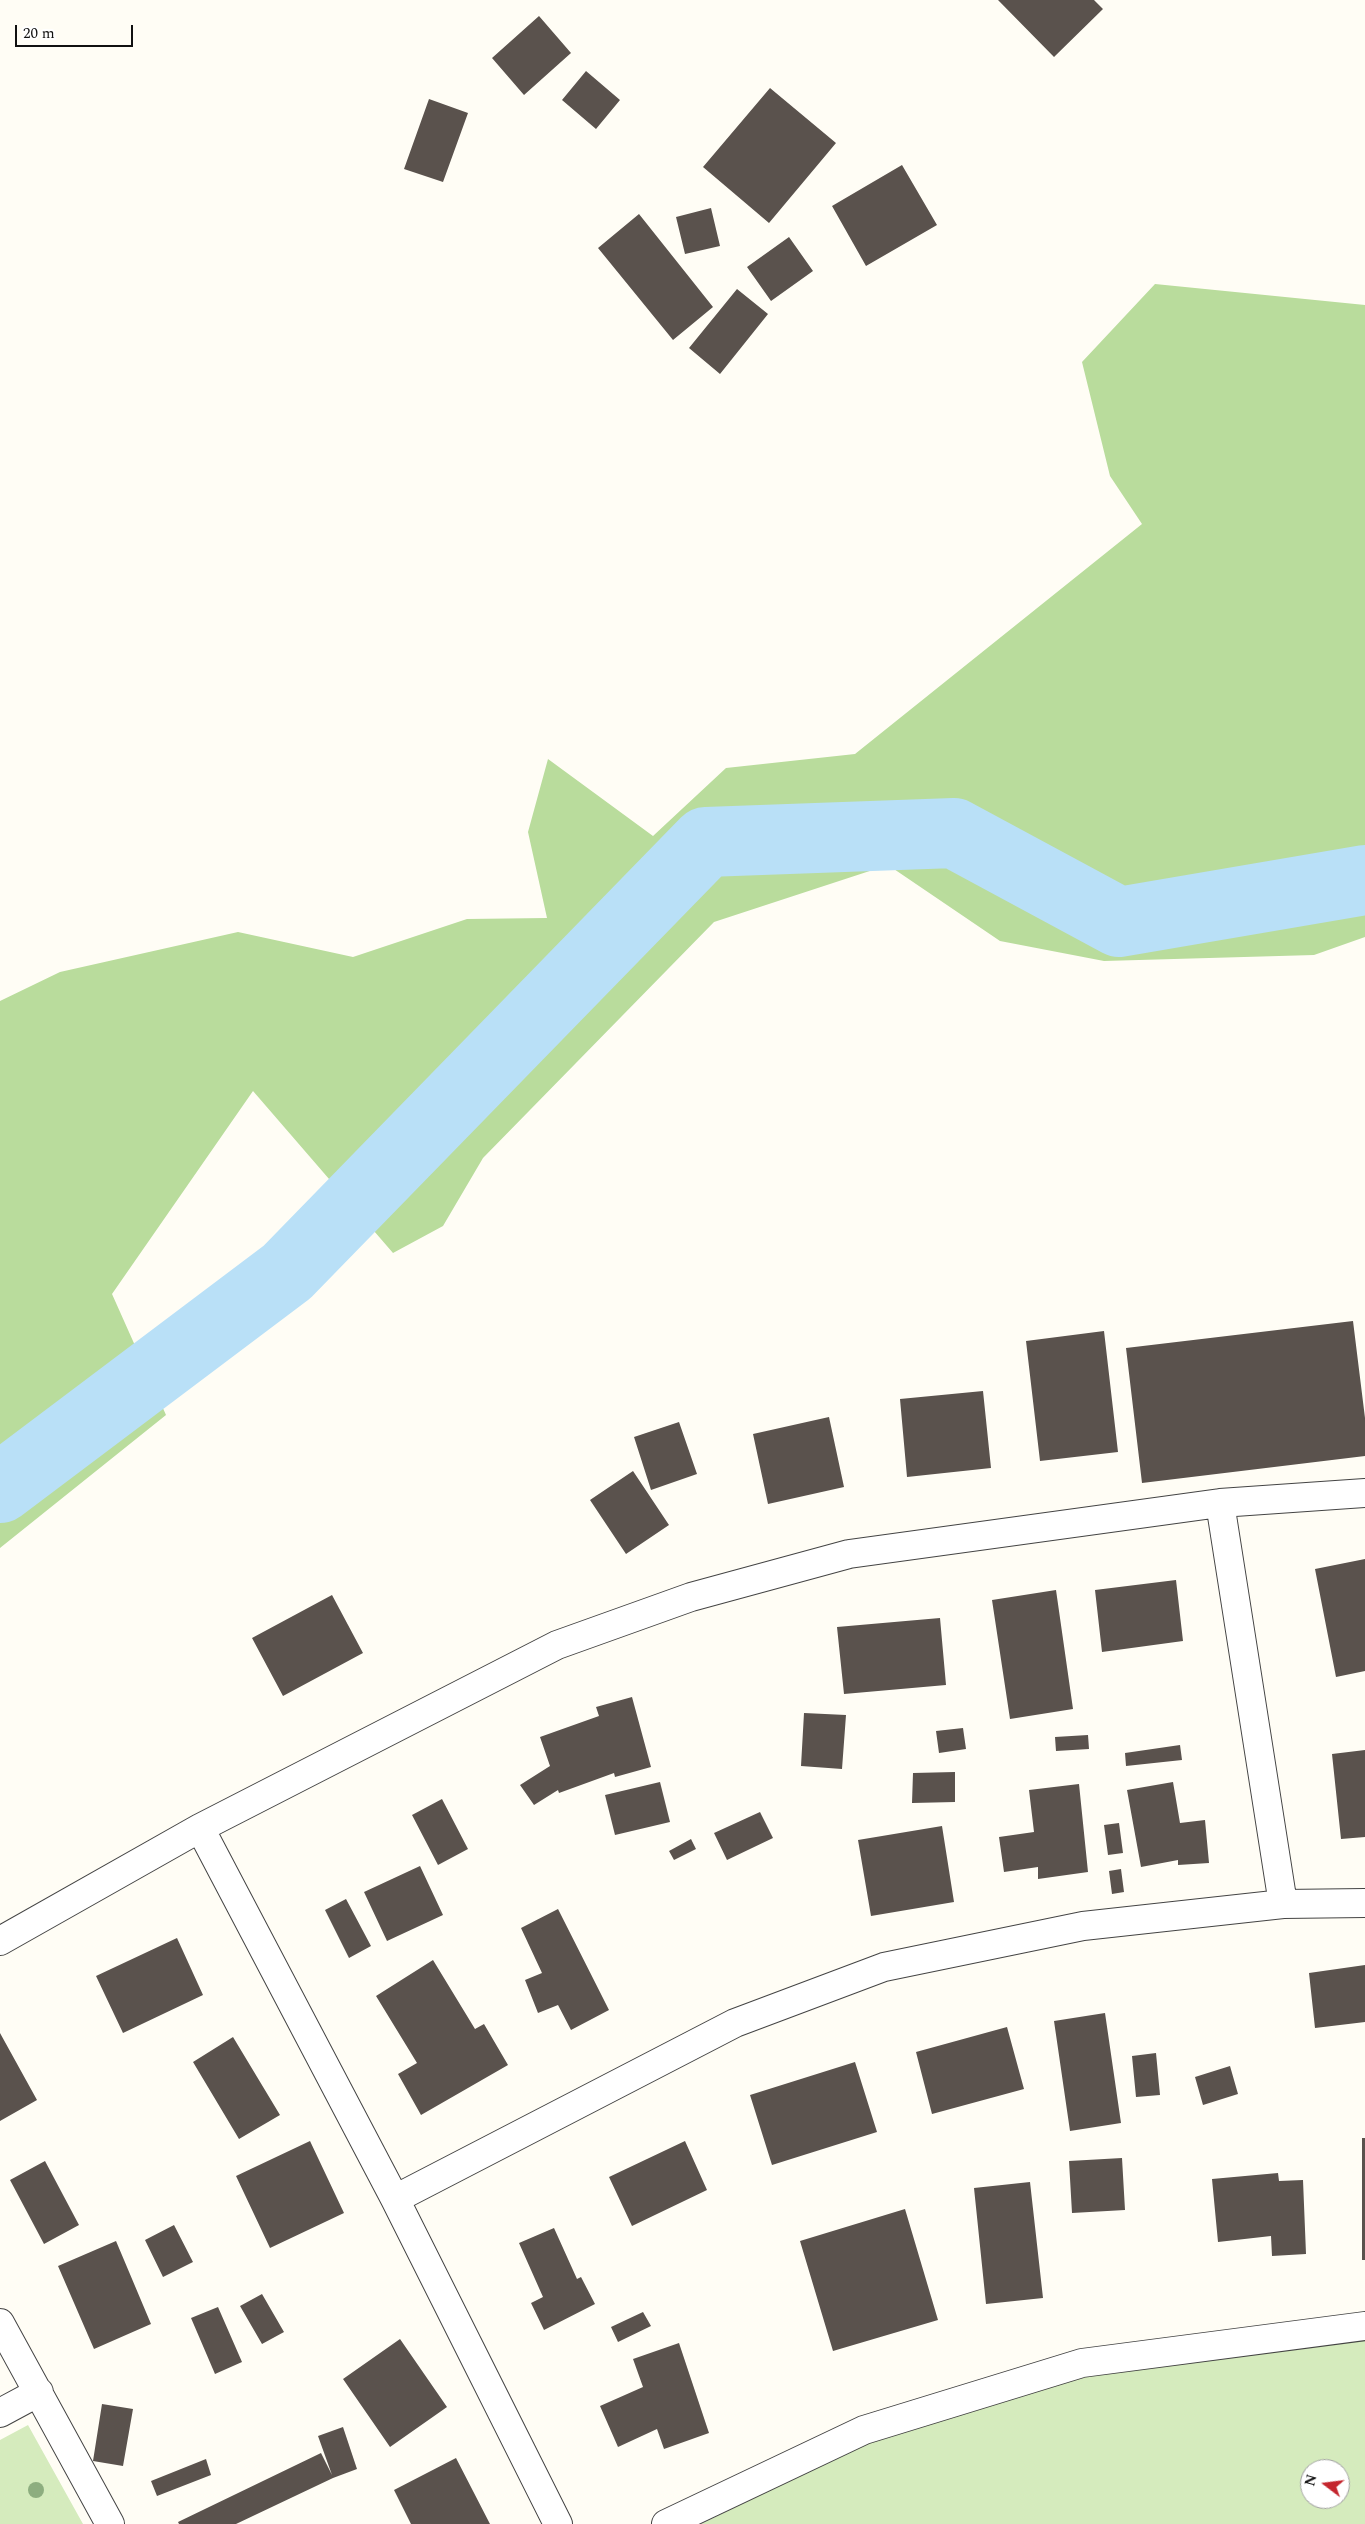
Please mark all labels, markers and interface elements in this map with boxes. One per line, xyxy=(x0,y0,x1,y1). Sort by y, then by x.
scale bar xyxy=(18,15,135,47)
text: 20 m xyxy=(23,22,55,45)
north arrow xyxy=(1300,2459,1350,2509)
text: N xyxy=(1299,2472,1323,2488)

